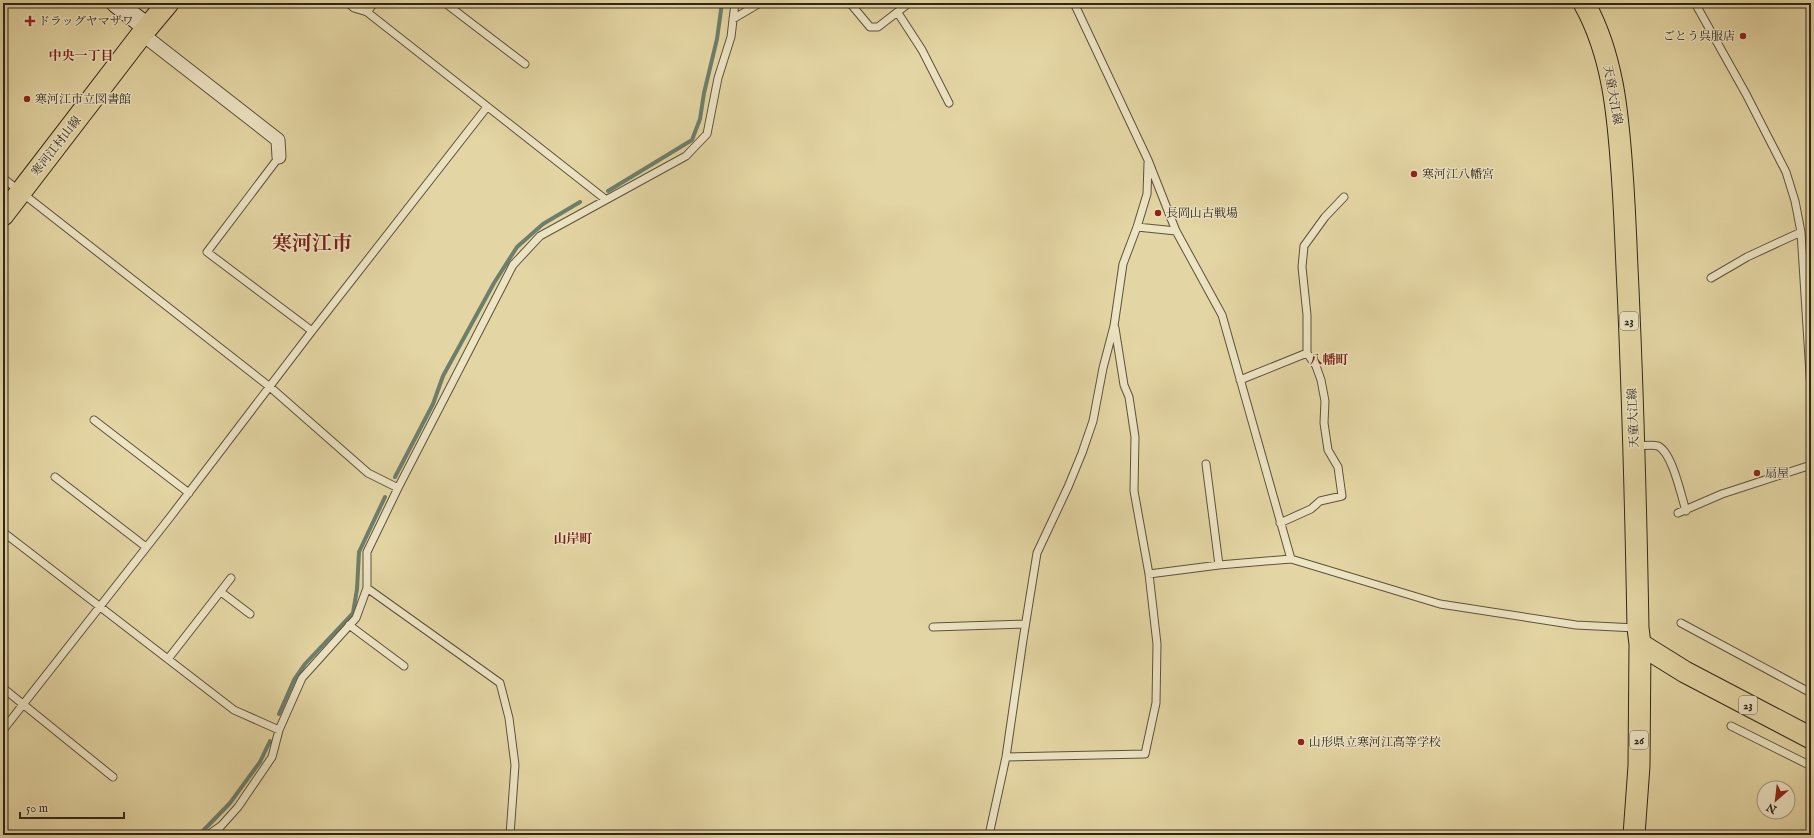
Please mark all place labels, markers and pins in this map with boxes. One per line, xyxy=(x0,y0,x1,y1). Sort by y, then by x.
place label: ドラッグヤマザワ xyxy=(38,14,134,29)
marker: ドラッグヤマザワ xyxy=(25,16,35,26)
place label: ごとう呉服店 xyxy=(1663,29,1735,44)
marker: ごとう呉服店 xyxy=(1738,31,1748,41)
place label: 寒河江市立図書館 xyxy=(35,92,131,107)
marker: 寒河江市立図書館 xyxy=(22,94,32,104)
place label: 寒河江八幡宮 xyxy=(1422,167,1494,182)
marker: 寒河江八幡宮 xyxy=(1409,169,1419,179)
place label: 長岡山古戦場 xyxy=(1166,206,1238,221)
marker: 長岡山古戦場 xyxy=(1153,208,1163,218)
place label: 扇屋 xyxy=(1765,466,1789,481)
marker: 扇屋 xyxy=(1752,468,1762,478)
place label: 山形県立寒河江高等学校 xyxy=(1309,735,1441,750)
marker: 山形県立寒河江高等学校 xyxy=(1296,737,1306,747)

